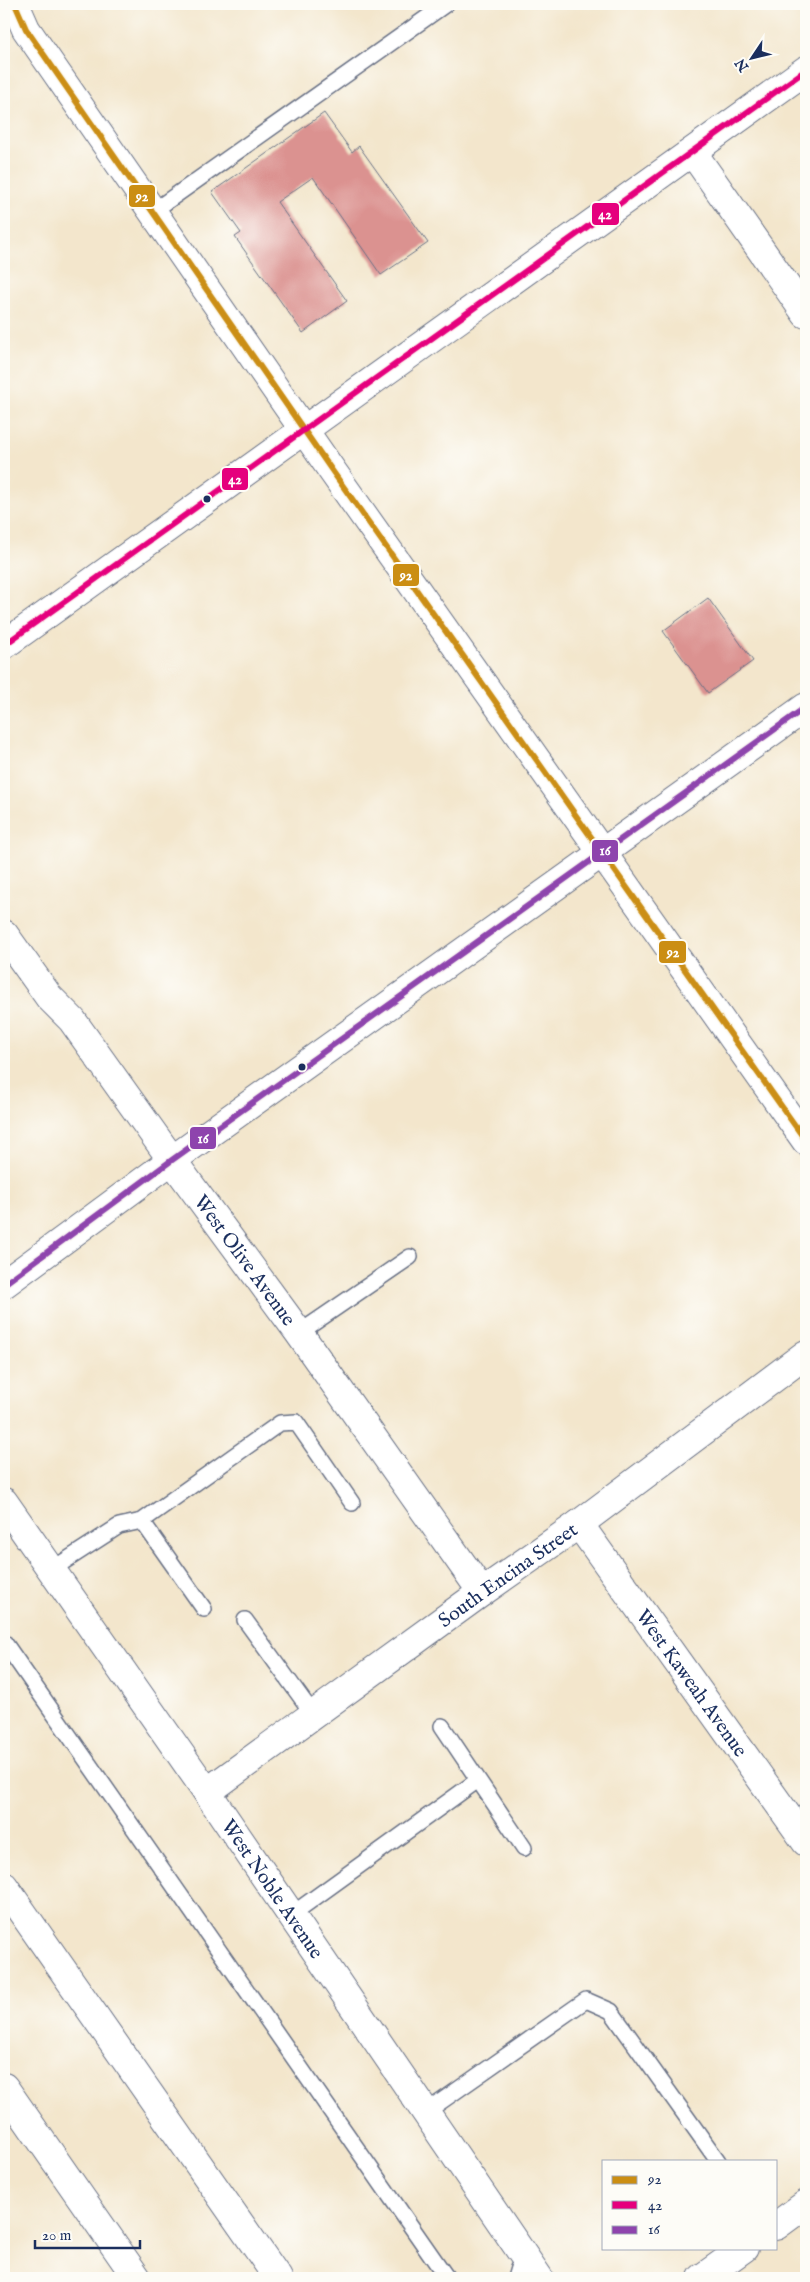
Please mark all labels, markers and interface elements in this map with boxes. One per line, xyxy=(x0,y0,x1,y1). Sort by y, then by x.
north arrow xyxy=(728,32,778,82)
text: N xyxy=(731,55,754,76)
line badge: 92 xyxy=(128,184,156,208)
text: 92 xyxy=(135,188,149,206)
line badge: 42 xyxy=(591,202,620,226)
text: 42 xyxy=(598,206,612,224)
line badge: 42 xyxy=(221,467,249,491)
text: 42 xyxy=(228,471,242,489)
unlabelled marker xyxy=(202,494,212,504)
line badge: 92 xyxy=(392,563,420,587)
text: 92 xyxy=(399,567,413,585)
line badge: 16 xyxy=(591,839,619,863)
text: 16 xyxy=(599,842,612,860)
line badge: 92 xyxy=(658,940,687,964)
text: 92 xyxy=(666,944,680,962)
unlabelled marker xyxy=(297,1062,307,1072)
line badge: 16 xyxy=(189,1126,217,1150)
text: 16 xyxy=(197,1130,210,1148)
street label: West Olive Avenue xyxy=(188,1190,301,1331)
street label: South Encina Street xyxy=(434,1518,583,1634)
street label: West Kaweah Avenue xyxy=(630,1605,752,1762)
street label: West Noble Avenue xyxy=(215,1815,328,1964)
legend xyxy=(602,2160,778,2250)
text: 92 xyxy=(647,2170,662,2189)
text: 42 xyxy=(648,2196,662,2215)
scale bar xyxy=(35,2217,140,2249)
text: 16 xyxy=(648,2220,661,2239)
text: 20 m xyxy=(42,2226,72,2245)

